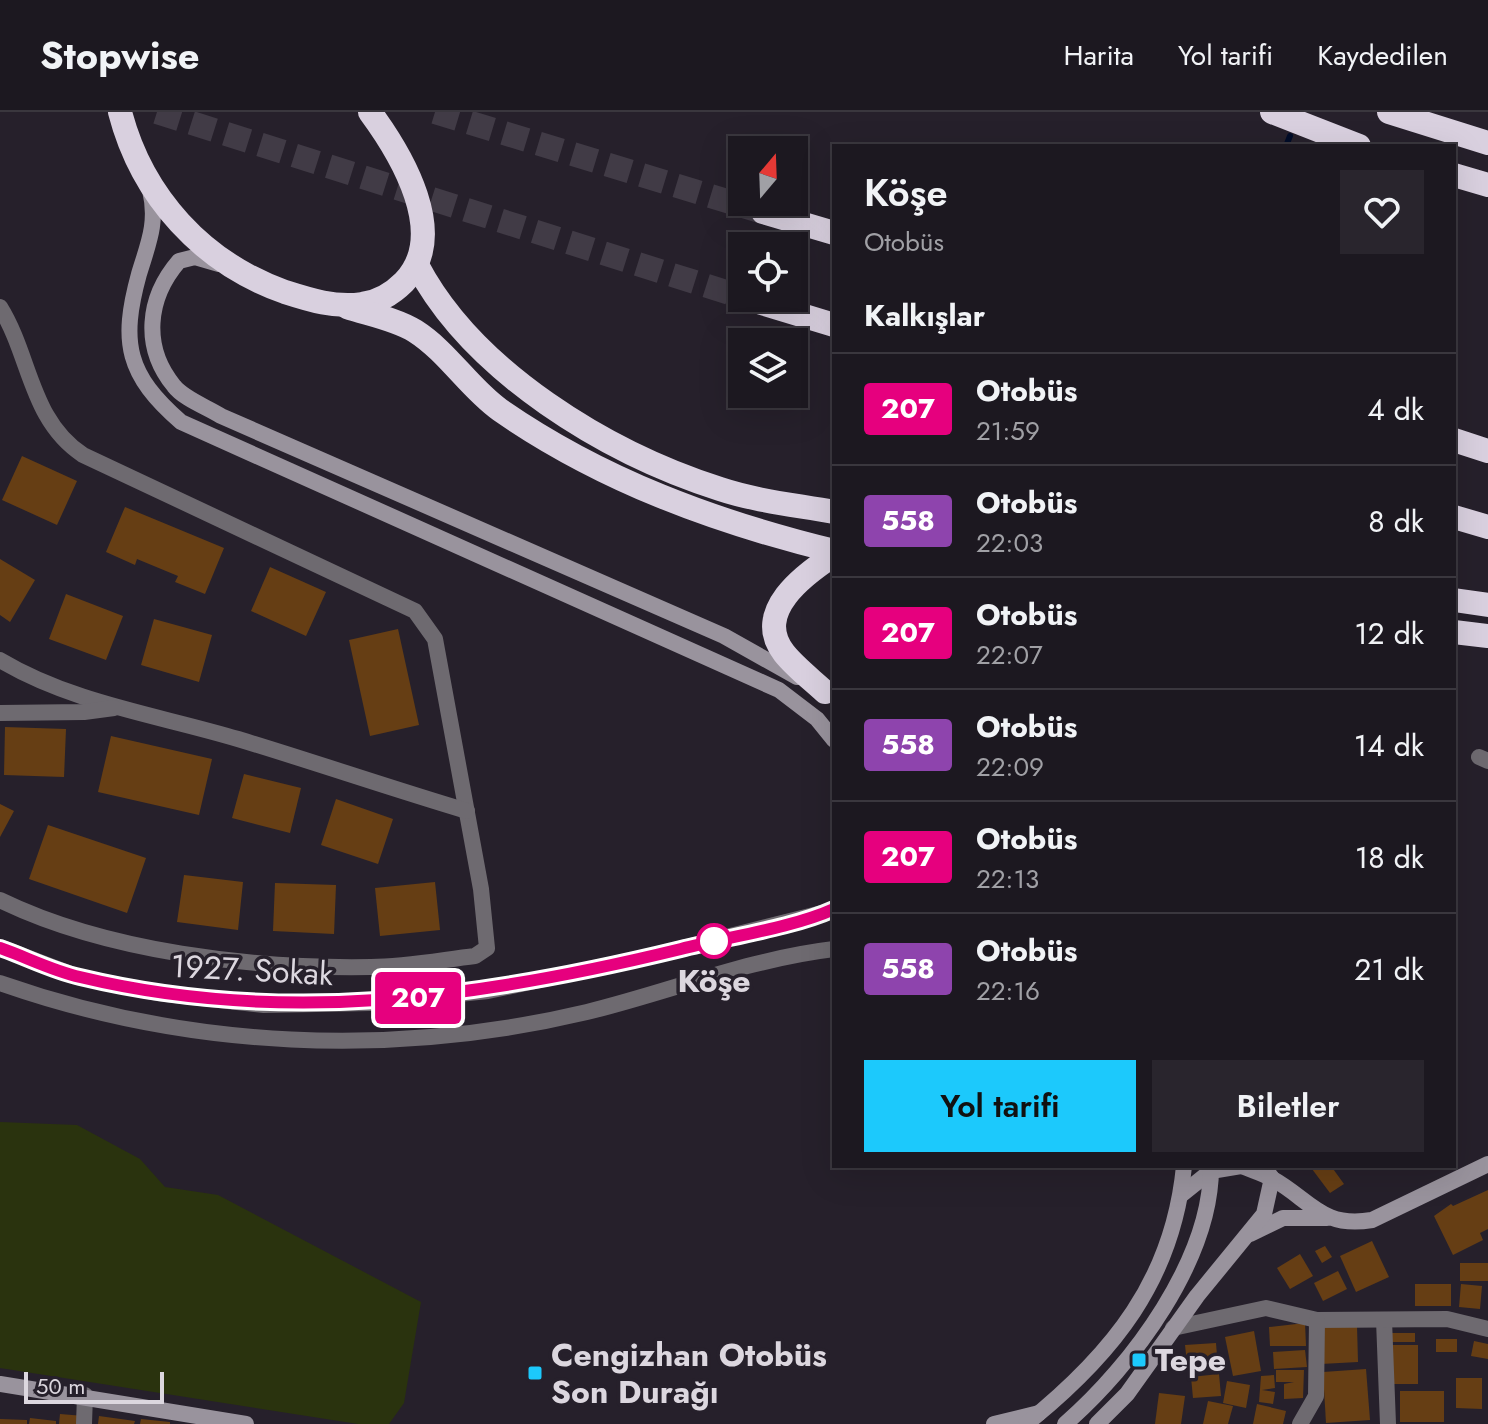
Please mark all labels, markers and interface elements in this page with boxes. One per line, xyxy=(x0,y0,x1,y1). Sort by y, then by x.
text: Stopwise xyxy=(40,28,200,83)
text: Harita xyxy=(1063,35,1134,76)
text: Yol tarifi xyxy=(1178,35,1273,76)
text: Kaydedilen xyxy=(1317,35,1448,76)
north arrow xyxy=(728,136,808,216)
map controls xyxy=(728,136,808,408)
text: Köşe xyxy=(864,165,948,220)
button: heart xyxy=(1340,170,1424,254)
text: Otobüs xyxy=(864,223,944,261)
button: locate xyxy=(728,232,808,312)
text: Kalkışlar xyxy=(864,294,985,337)
button: layers xyxy=(728,328,808,408)
text: Otobüs xyxy=(976,369,1077,412)
text: 207 xyxy=(881,388,935,429)
text: 4 dk xyxy=(1367,388,1424,431)
text: 21:59 xyxy=(976,412,1040,450)
text: Otobüs xyxy=(976,481,1077,524)
text: 558 xyxy=(881,500,935,541)
text: 8 dk xyxy=(1368,500,1424,543)
text: 22:03 xyxy=(976,524,1043,562)
text: Otobüs xyxy=(976,593,1077,636)
text: 207 xyxy=(881,612,935,653)
text: 12 dk xyxy=(1354,612,1424,655)
text: 22:07 xyxy=(976,636,1043,674)
text: Otobüs xyxy=(976,705,1077,748)
text: 558 xyxy=(881,724,935,765)
text: 14 dk xyxy=(1354,724,1424,767)
text: 22:09 xyxy=(976,748,1044,786)
text: Otobüs xyxy=(976,817,1077,860)
text: 207 xyxy=(881,836,935,877)
text: 18 dk xyxy=(1355,836,1424,879)
text: 22:13 xyxy=(976,860,1039,898)
marker: Köşe xyxy=(697,924,731,958)
text: Otobüs xyxy=(976,929,1077,972)
street label: 1927. Sokak xyxy=(170,943,335,997)
text: 558 xyxy=(881,948,935,989)
text: 21 dk xyxy=(1354,948,1424,991)
place label: Köşe xyxy=(677,958,751,1004)
line badge: 207 xyxy=(372,972,464,1024)
text: 22:16 xyxy=(976,972,1040,1010)
text: 207 xyxy=(391,977,445,1018)
button: Yol tarifi xyxy=(864,1060,1136,1152)
button: Biletler xyxy=(1152,1060,1424,1152)
place label: Cengizhan Otobüs Son Durağı xyxy=(551,1332,827,1415)
place label: Tepe xyxy=(1155,1337,1226,1383)
marker: Tepe xyxy=(1130,1351,1148,1369)
marker: Cengizhan Otobüs Son Durağı xyxy=(526,1364,544,1382)
scale bar xyxy=(24,1368,164,1404)
text: 50 m xyxy=(36,1370,85,1402)

